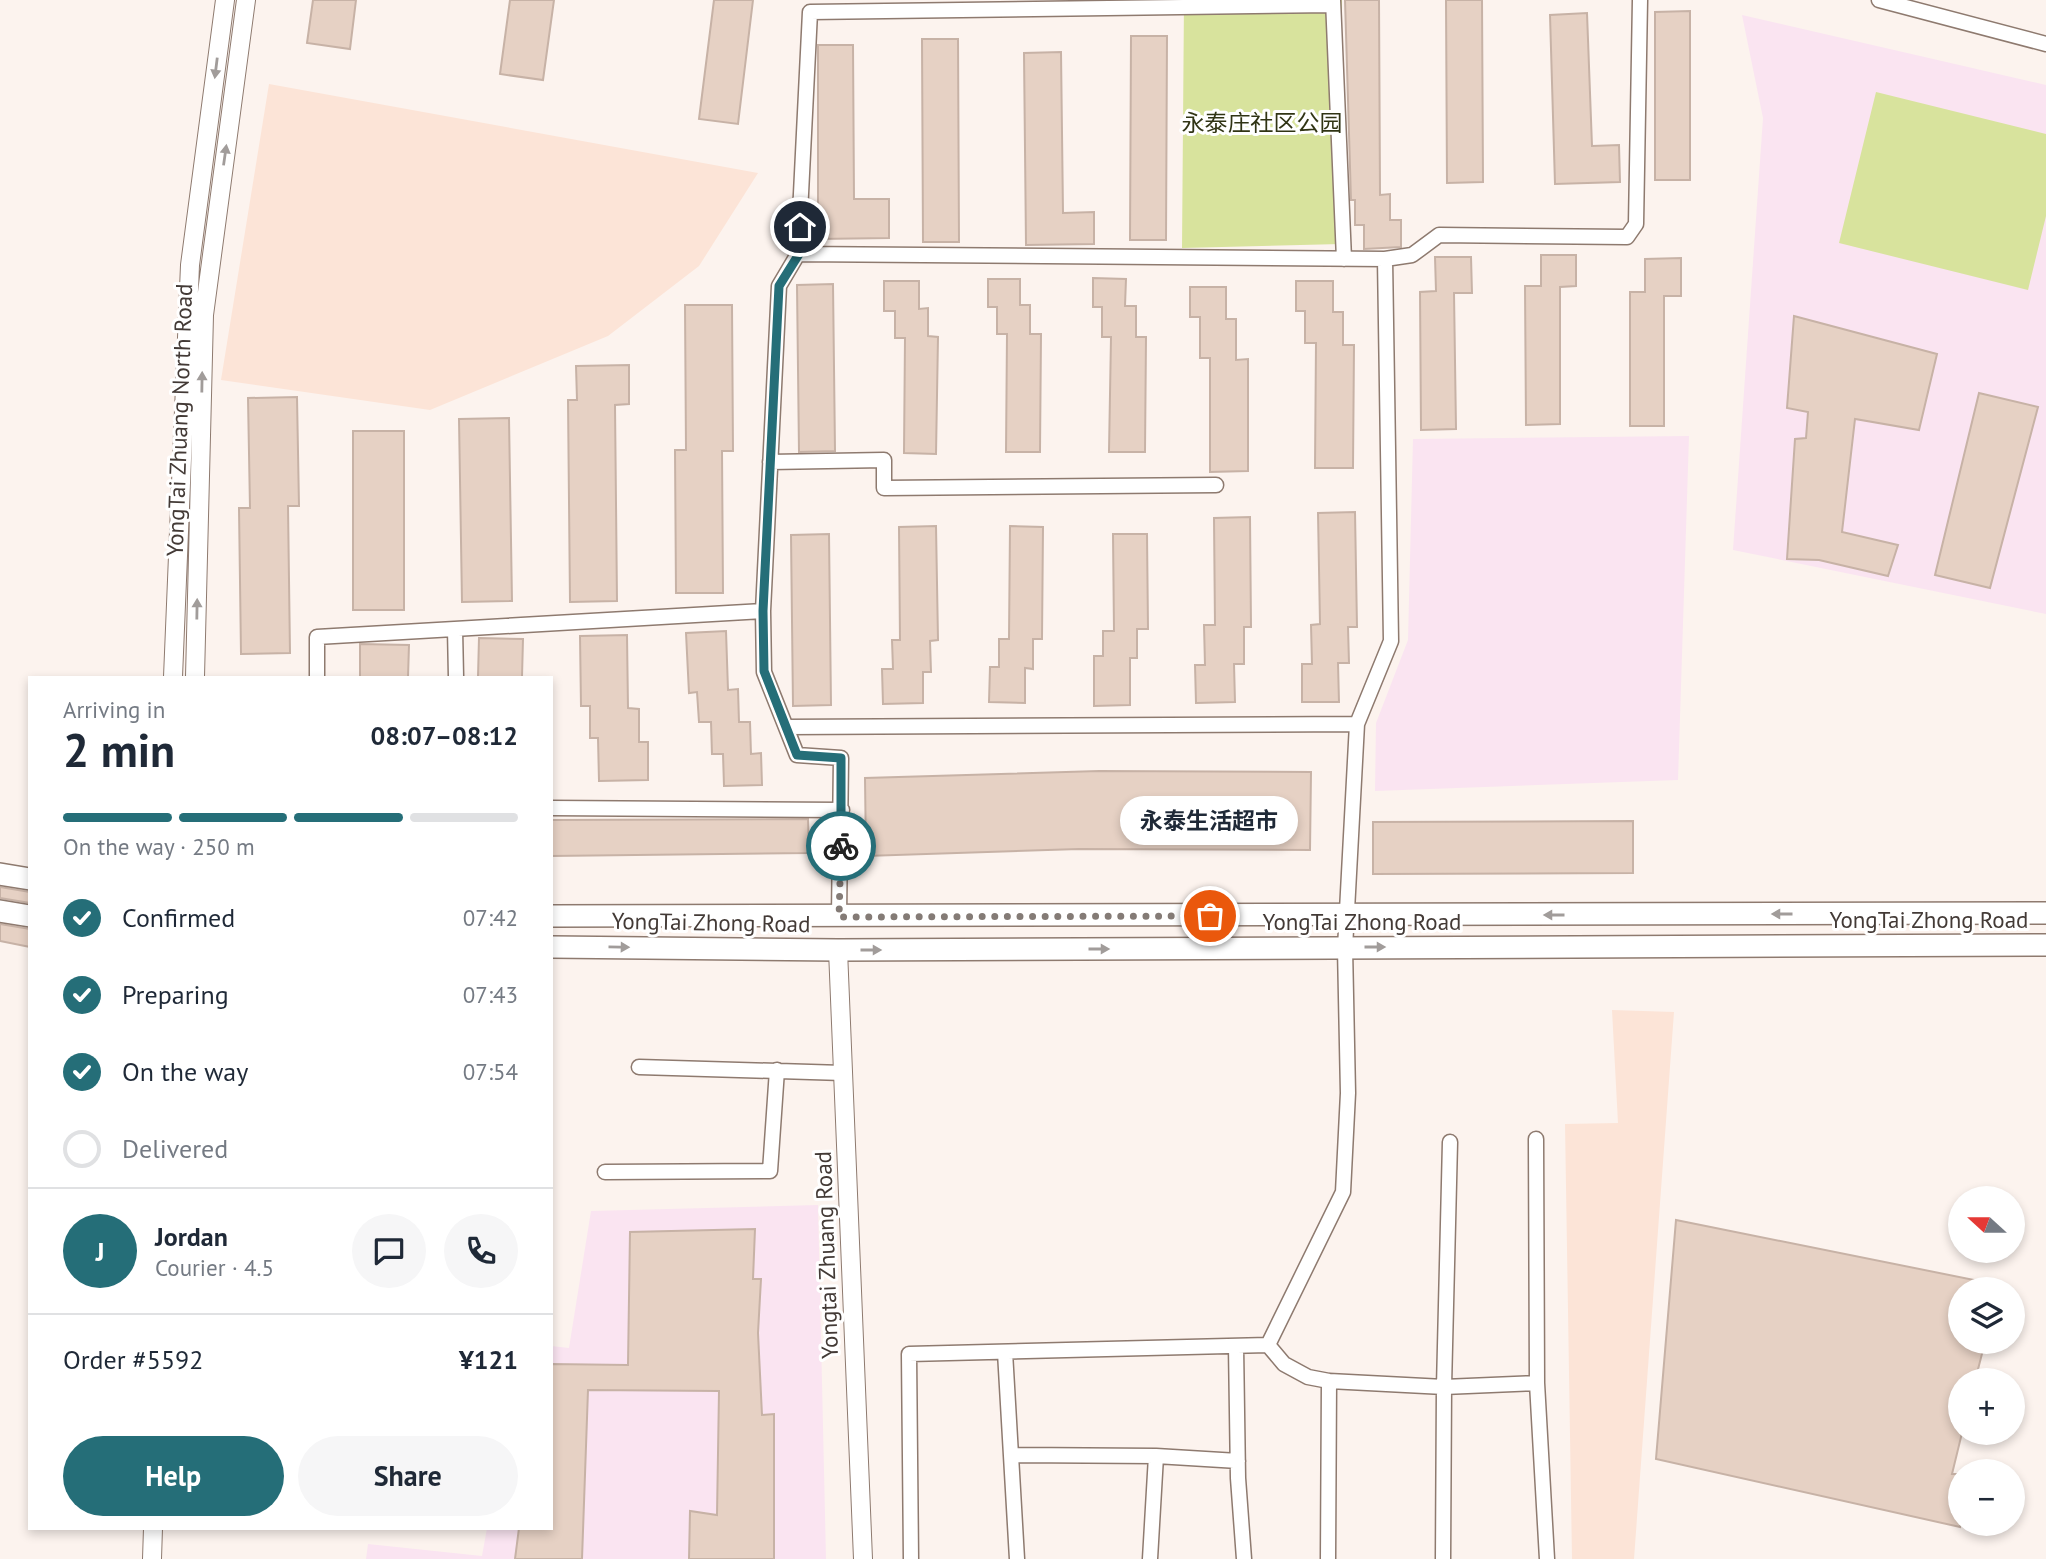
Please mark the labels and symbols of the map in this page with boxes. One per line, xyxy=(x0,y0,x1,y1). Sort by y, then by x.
one-way arrow xyxy=(211,57,222,79)
park label: 永泰庄社区公园 xyxy=(1182,108,1343,137)
one-way arrow xyxy=(220,144,231,166)
pin xyxy=(770,197,830,257)
street label: YongTai Zhuang North Road xyxy=(160,283,198,557)
one-way arrow xyxy=(196,370,208,392)
one-way arrow xyxy=(191,598,203,620)
callout: 永泰生活超市 xyxy=(1121,797,1299,846)
courier xyxy=(806,811,876,881)
pin xyxy=(1180,886,1240,946)
street label: YongTai Zhong Road xyxy=(1830,905,2028,934)
street label: YongTai Zhong Road xyxy=(611,906,811,938)
street label: YongTai Zhong Road xyxy=(1263,907,1461,936)
one-way arrow xyxy=(1771,908,1793,920)
one-way arrow xyxy=(1543,909,1565,921)
one-way arrow xyxy=(609,942,631,953)
one-way arrow xyxy=(1365,942,1387,953)
one-way arrow xyxy=(1088,943,1110,955)
one-way arrow xyxy=(861,944,883,955)
street label: Yongtai Zhuang Road xyxy=(808,1151,844,1359)
north arrow xyxy=(1948,1186,2025,1264)

